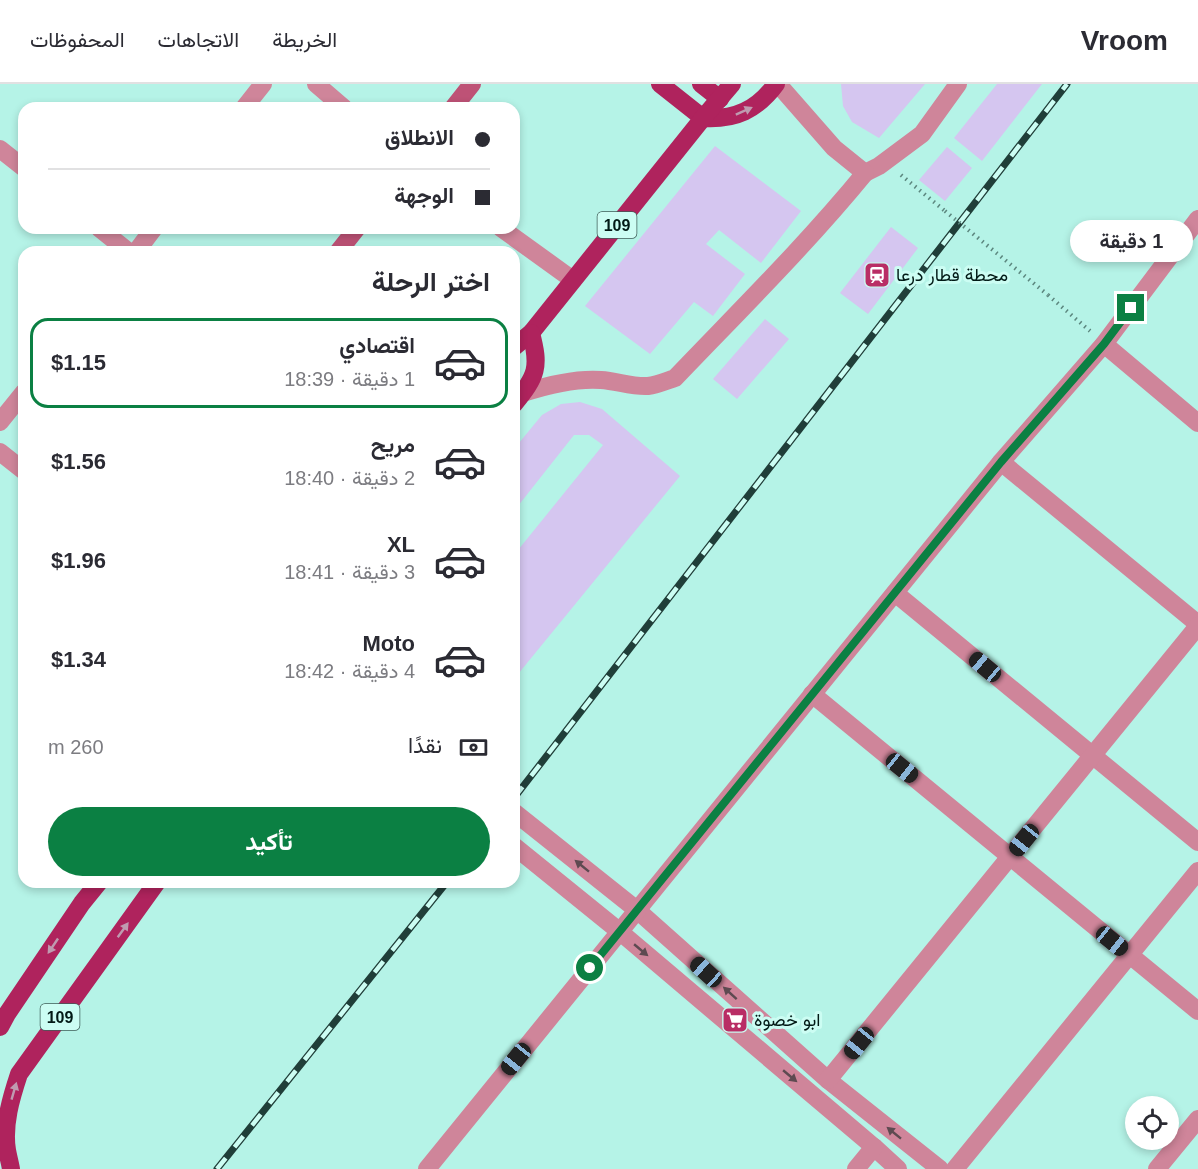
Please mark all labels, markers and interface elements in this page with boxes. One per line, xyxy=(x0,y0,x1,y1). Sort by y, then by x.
text: Vroom xyxy=(1081,25,1168,56)
text: المحفوظات xyxy=(30,28,125,51)
text: الاتجاهات xyxy=(158,28,239,51)
text: الخريطة xyxy=(272,28,337,51)
one-way arrow xyxy=(735,106,753,115)
text: الانطلاق xyxy=(385,125,454,150)
text: الوجهة xyxy=(394,183,454,208)
road number: 109 xyxy=(598,212,636,238)
callout: 1 دقيقة xyxy=(1070,221,1192,263)
text: 1 دقيقة xyxy=(1100,230,1163,252)
station icon: محطة قطار درعا xyxy=(862,260,892,290)
place label: محطة قطار درعا xyxy=(896,265,1008,286)
text: اختر الرحلة xyxy=(372,267,490,297)
route end xyxy=(1117,294,1144,321)
text: اقتصادي xyxy=(339,333,415,358)
icon: car xyxy=(433,336,487,390)
text: $1.15 xyxy=(51,350,106,375)
text: 1 دقيقة · 18:39 xyxy=(284,368,415,390)
text: مريح xyxy=(371,432,415,457)
icon: car xyxy=(433,435,487,489)
text: $1.56 xyxy=(51,449,106,474)
text: 2 دقيقة · 18:40 xyxy=(284,467,415,489)
text: XL xyxy=(387,532,415,557)
icon: car xyxy=(433,534,487,588)
text: $1.96 xyxy=(51,548,106,573)
text: 3 دقيقة · 18:41 xyxy=(284,561,415,583)
text: Moto xyxy=(362,631,415,656)
icon: car xyxy=(433,633,487,687)
text: $1.34 xyxy=(51,647,106,672)
car xyxy=(965,649,1005,685)
text: 4 دقيقة · 18:42 xyxy=(284,660,415,682)
icon: cash xyxy=(457,731,490,764)
text: نقدًا xyxy=(408,733,442,758)
text: 260 m xyxy=(48,736,104,758)
car xyxy=(882,750,922,786)
button: تأكيد xyxy=(48,807,490,876)
car xyxy=(1006,820,1042,860)
one-way arrow xyxy=(575,860,590,873)
one-way arrow xyxy=(117,922,129,938)
car xyxy=(1092,923,1132,959)
one-way arrow xyxy=(47,938,59,954)
one-way arrow xyxy=(633,943,648,956)
car xyxy=(687,953,725,991)
route start xyxy=(576,954,603,981)
one-way arrow xyxy=(723,987,738,1000)
road number: 109 xyxy=(40,1004,80,1030)
supermarket icon: ابو خصوة xyxy=(720,1005,750,1035)
place label: ابو خصوة xyxy=(754,1010,820,1031)
car xyxy=(841,1023,877,1063)
car xyxy=(498,1039,534,1079)
one-way arrow xyxy=(782,1069,797,1082)
one-way arrow xyxy=(10,1082,19,1100)
map controls xyxy=(1125,1096,1179,1150)
button: locate xyxy=(1125,1096,1179,1150)
one-way arrow xyxy=(887,1127,902,1139)

